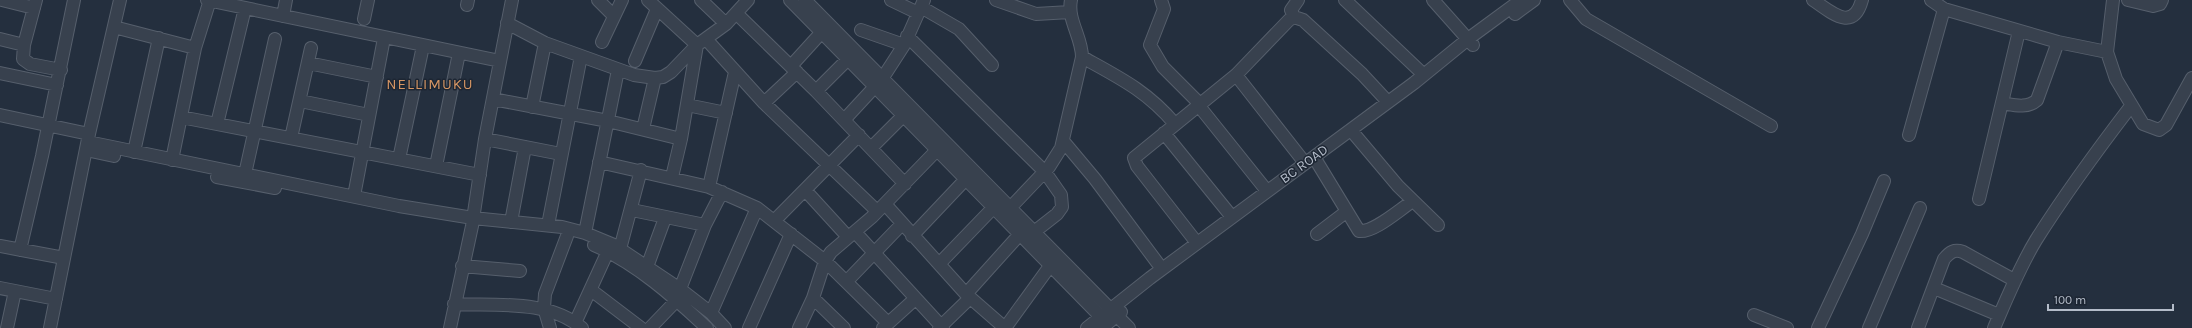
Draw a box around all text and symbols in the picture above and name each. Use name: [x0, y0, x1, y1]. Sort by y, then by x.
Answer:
district label: NELLIMUKU: [386, 75, 474, 93]
street label: BC ROAD: [1277, 141, 1331, 187]
scale bar: [2048, 286, 2173, 312]
text: 100 m: [2054, 293, 2086, 307]

